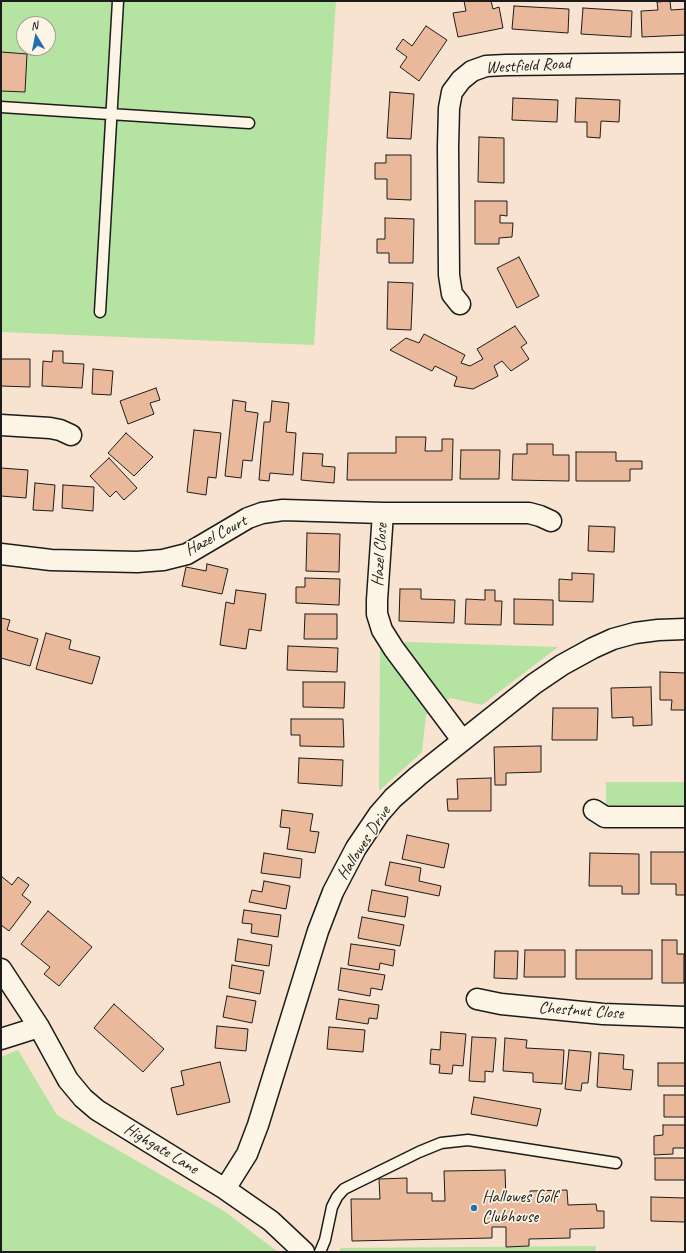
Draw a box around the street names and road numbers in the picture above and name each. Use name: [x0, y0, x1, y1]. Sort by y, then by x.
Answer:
street label: Westfield Road: [485, 54, 571, 78]
street label: Hazel Court: [182, 511, 250, 561]
street label: Hazel Close: [368, 523, 392, 587]
street label: Hallowes Drive: [333, 802, 395, 884]
street label: Chestnut Close: [538, 998, 624, 1024]
street label: Highgate Lane: [120, 1119, 202, 1179]

